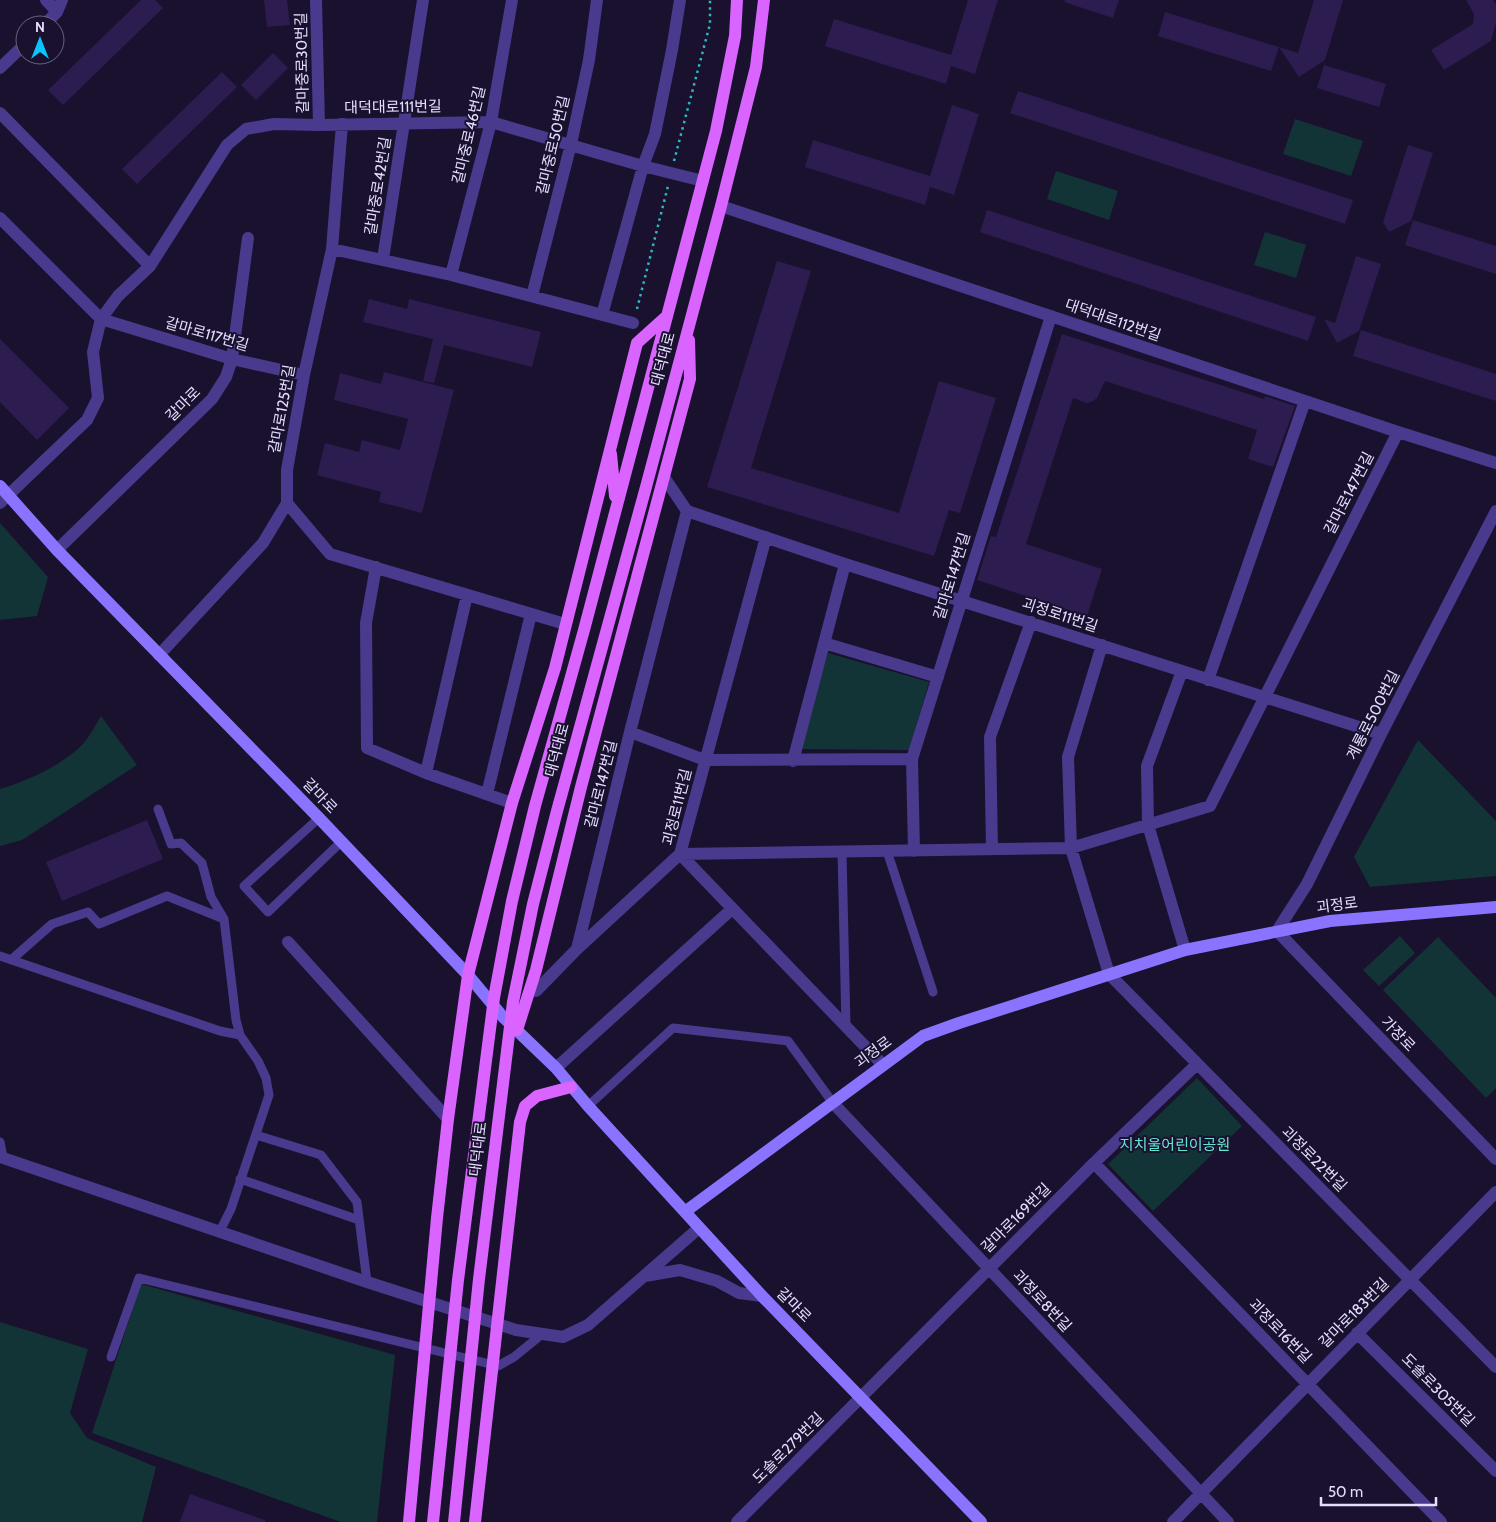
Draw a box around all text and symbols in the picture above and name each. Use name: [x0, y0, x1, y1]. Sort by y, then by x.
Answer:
street label: 갈마중로30번길: [292, 12, 312, 114]
north arrow: [15, 15, 65, 65]
text: N: [35, 18, 45, 36]
street label: 갈마중로46번길: [449, 84, 489, 186]
street label: 갈마중로50번길: [533, 94, 573, 196]
street label: 대덕대로111번길: [344, 97, 442, 117]
street label: 갈마중로42번길: [361, 136, 395, 236]
street label: 대덕대로112번길: [1063, 295, 1163, 345]
street label: 갈마로117번길: [163, 313, 251, 355]
street label: 대덕대로: [647, 330, 679, 388]
street label: 갈마로125번길: [265, 363, 299, 455]
street label: 갈마로: [162, 383, 204, 425]
street label: 갈마로147번길: [1321, 449, 1377, 537]
street label: 갈마로147번길: [930, 530, 974, 622]
street label: 괴정로11번길: [1020, 594, 1100, 636]
street label: 계룡로500번길: [1343, 667, 1403, 763]
street label: 대덕대로: [541, 721, 573, 779]
street label: 갈마로147번길: [581, 738, 621, 830]
street label: 괴정로11번길: [659, 767, 695, 847]
street label: 갈마로: [299, 775, 341, 817]
street label: 괴정로: [1315, 894, 1359, 916]
street label: 가장로: [1377, 1013, 1419, 1055]
street label: 괴정로: [851, 1033, 895, 1071]
street label: 대덕대로: [466, 1121, 490, 1177]
street label: 괴정로22번길: [1278, 1123, 1350, 1195]
park label: 지치울어린이공원: [1120, 1136, 1230, 1154]
street label: 갈마로169번길: [977, 1179, 1055, 1257]
street label: 괴정로8번길: [1009, 1266, 1075, 1336]
street label: 갈마로183번길: [1315, 1274, 1393, 1352]
street label: 갈마로: [773, 1284, 815, 1326]
street label: 괴정로16번길: [1245, 1295, 1315, 1367]
street label: 도솔로305번길: [1398, 1350, 1478, 1430]
street label: 도솔로279번길: [749, 1409, 827, 1487]
scale bar: [1321, 1474, 1436, 1506]
text: 50 m: [1328, 1483, 1363, 1501]

